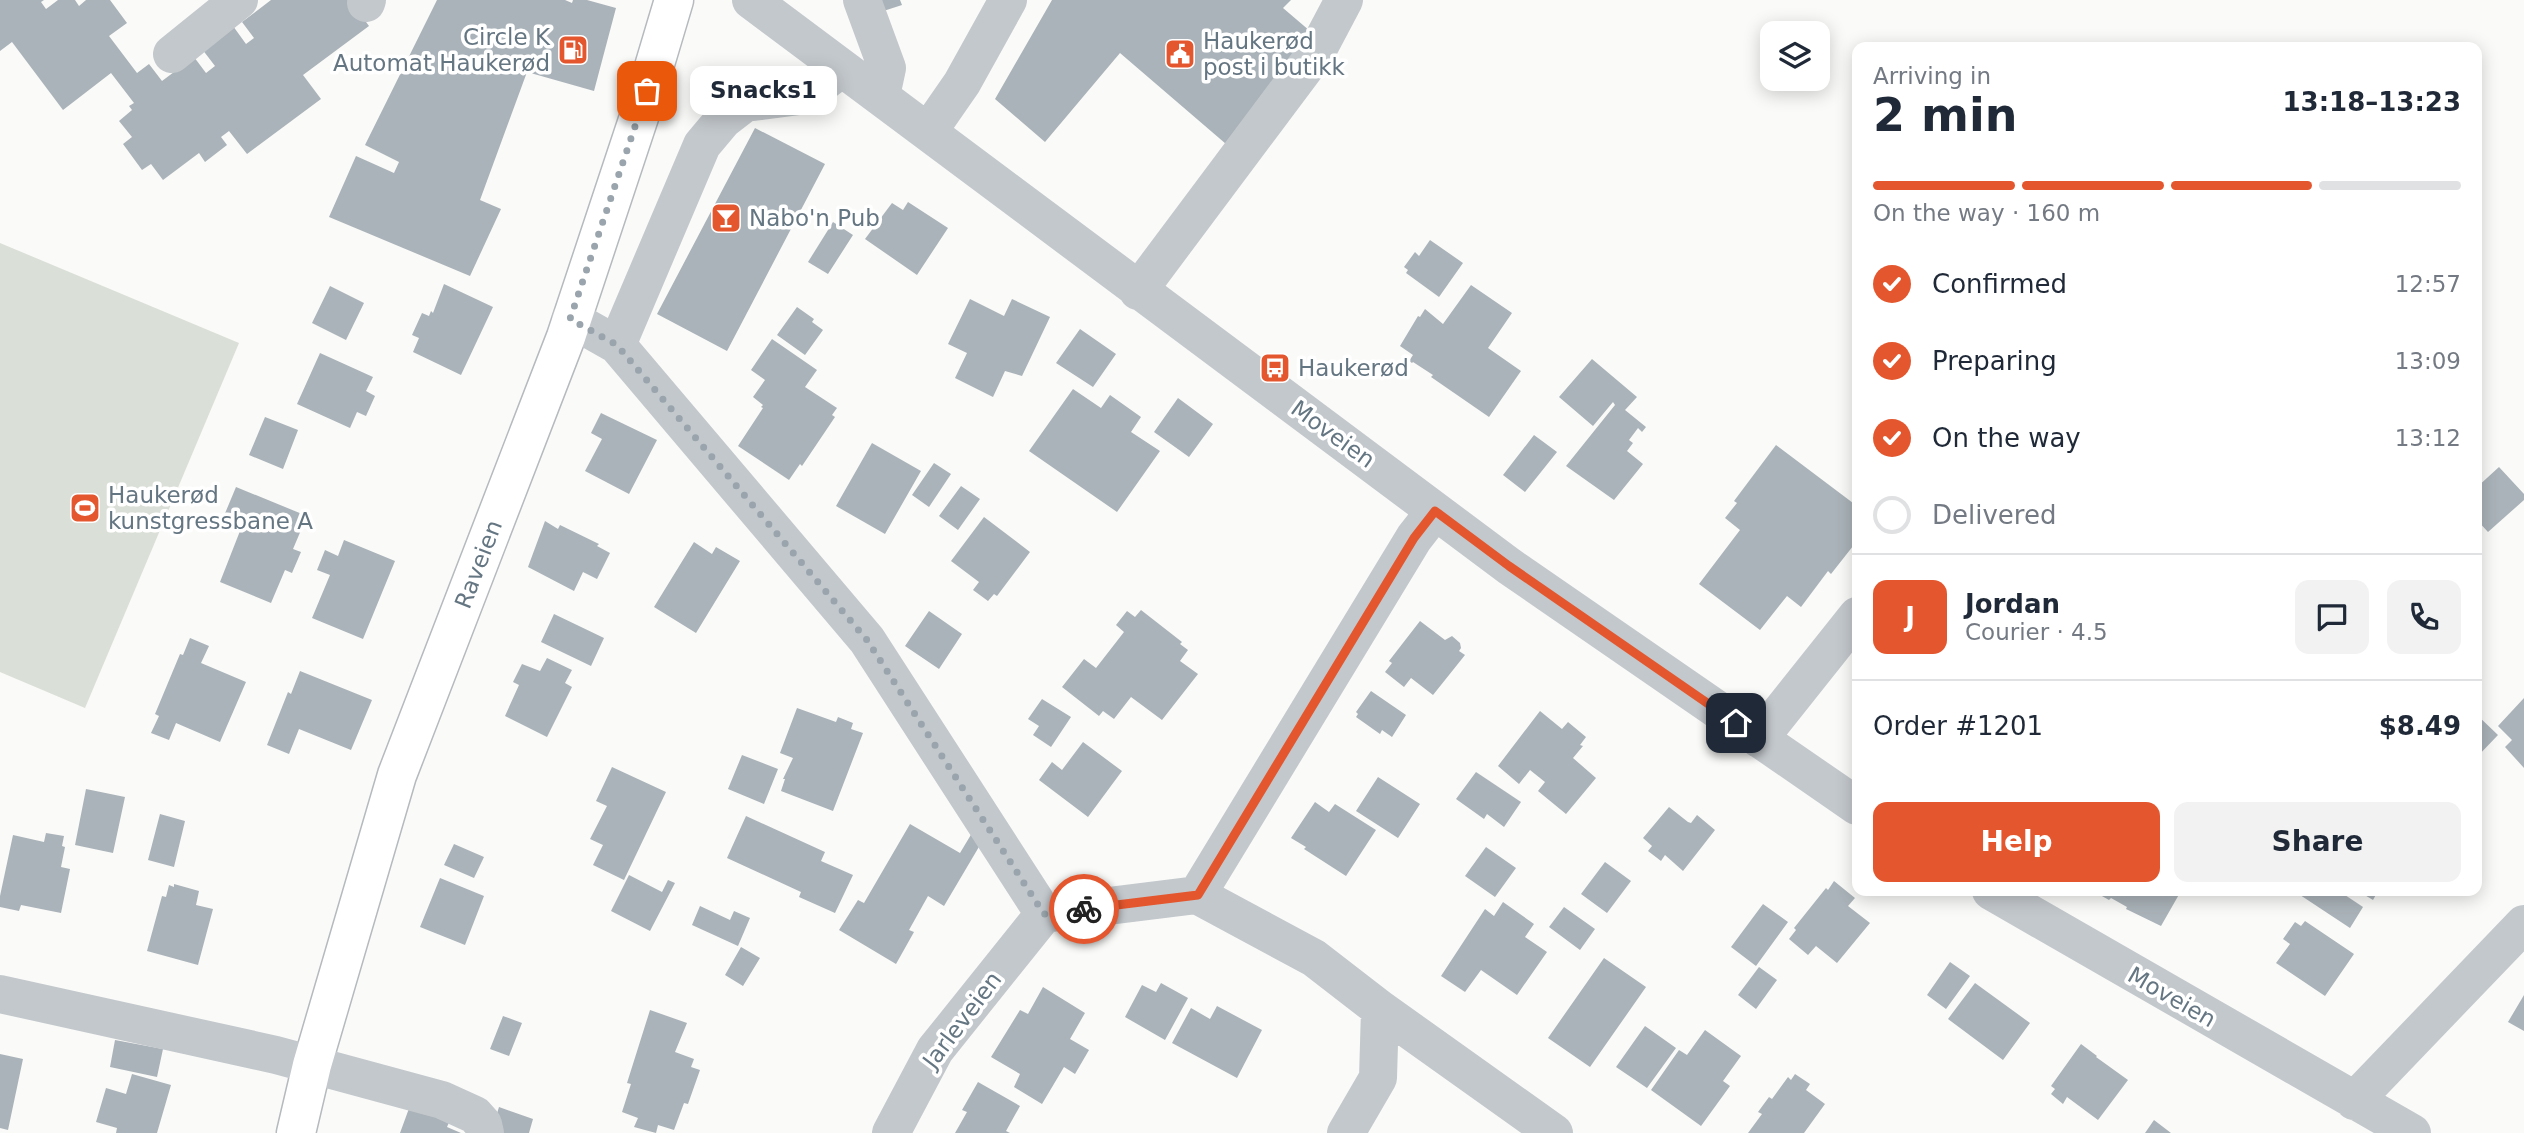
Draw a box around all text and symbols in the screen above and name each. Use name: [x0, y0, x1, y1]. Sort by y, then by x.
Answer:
map controls: [1760, 21, 1830, 91]
button: layers: [1760, 21, 1830, 91]
place label: Circle K Automat Haukerød: [333, 24, 551, 76]
place label: Haukerød post i butikk: [1203, 28, 1346, 80]
fuel station icon: Circle K Automat Haukerød: [556, 33, 590, 67]
public building icon: Haukerød post i butikk: [1163, 37, 1197, 71]
pin: [617, 61, 677, 121]
text: Arriving in: [1873, 63, 1991, 89]
callout: Snacks1: [689, 66, 836, 116]
icon: bag: [628, 72, 666, 110]
text: Snacks1: [710, 77, 817, 103]
text: 13:18–13:23: [2282, 87, 2461, 117]
text: 2 min: [1873, 88, 2017, 142]
text: On the way · 160 m: [1873, 200, 2100, 226]
bar icon: Nabo'n Pub: [709, 201, 743, 235]
place label: Nabo'n Pub: [749, 205, 880, 231]
icon: check: [1873, 265, 1911, 303]
text: Confirmed: [1932, 269, 2067, 299]
text: 12:57: [2395, 271, 2461, 297]
icon: check: [1873, 342, 1911, 380]
text: Preparing: [1932, 346, 2057, 376]
text: 13:09: [2395, 348, 2461, 374]
bus stop icon: Haukerød: [1258, 351, 1292, 385]
place label: Haukerød: [1298, 355, 1409, 381]
street label: Moveien: [1286, 395, 1380, 473]
icon: check: [1873, 419, 1911, 457]
text: On the way: [1932, 423, 2081, 453]
text: 13:12: [2395, 425, 2461, 451]
place label: Haukerød kunstgressbane A: [108, 482, 313, 534]
sports icon: Haukerød kunstgressbane A: [68, 491, 102, 525]
text: Delivered: [1932, 500, 2056, 530]
street label: Raveien: [450, 516, 507, 612]
button: chat: [2295, 580, 2369, 654]
button: phone: [2387, 580, 2461, 654]
text: Jordan: [1965, 589, 2060, 619]
text: J: [1905, 602, 1915, 632]
text: Courier · 4.5: [1965, 619, 2108, 645]
pin: [1706, 693, 1766, 753]
icon: home: [1717, 704, 1755, 742]
text: Order #1201: [1873, 711, 2043, 741]
text: $8.49: [2379, 711, 2461, 741]
button: Help: [1873, 802, 2160, 882]
button: Share: [2174, 802, 2461, 882]
courier: [1049, 874, 1119, 944]
icon: bike: [1065, 890, 1103, 928]
street label: Moveien: [2124, 962, 2220, 1032]
street label: Jarleveien: [916, 967, 1007, 1075]

